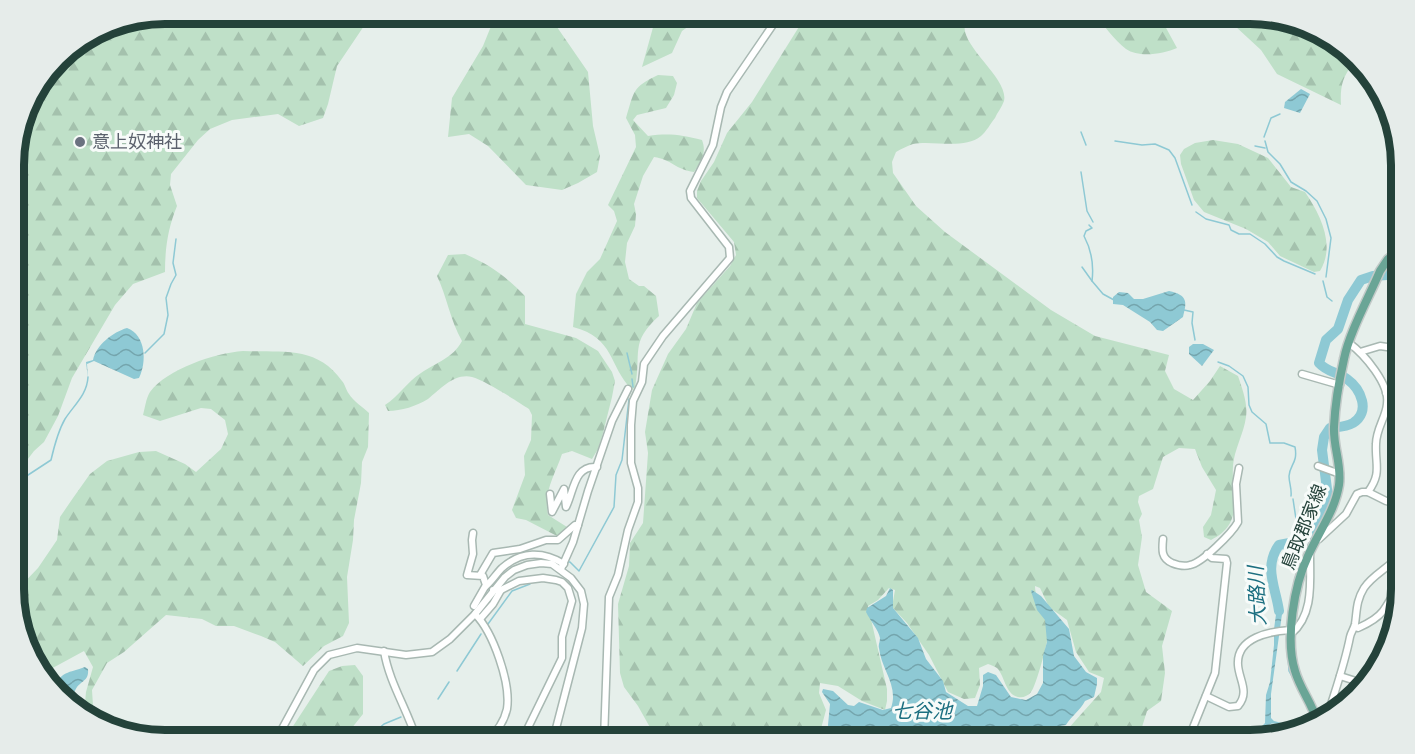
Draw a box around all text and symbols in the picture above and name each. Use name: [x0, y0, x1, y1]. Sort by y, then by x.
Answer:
place label: 意上奴神社: [92, 130, 182, 154]
marker: 意上奴神社: [73, 135, 87, 149]
street label: 鳥取郡家線: [1276, 481, 1332, 573]
water label: 大路川: [1242, 563, 1272, 627]
water label: 七谷池: [892, 698, 954, 724]

